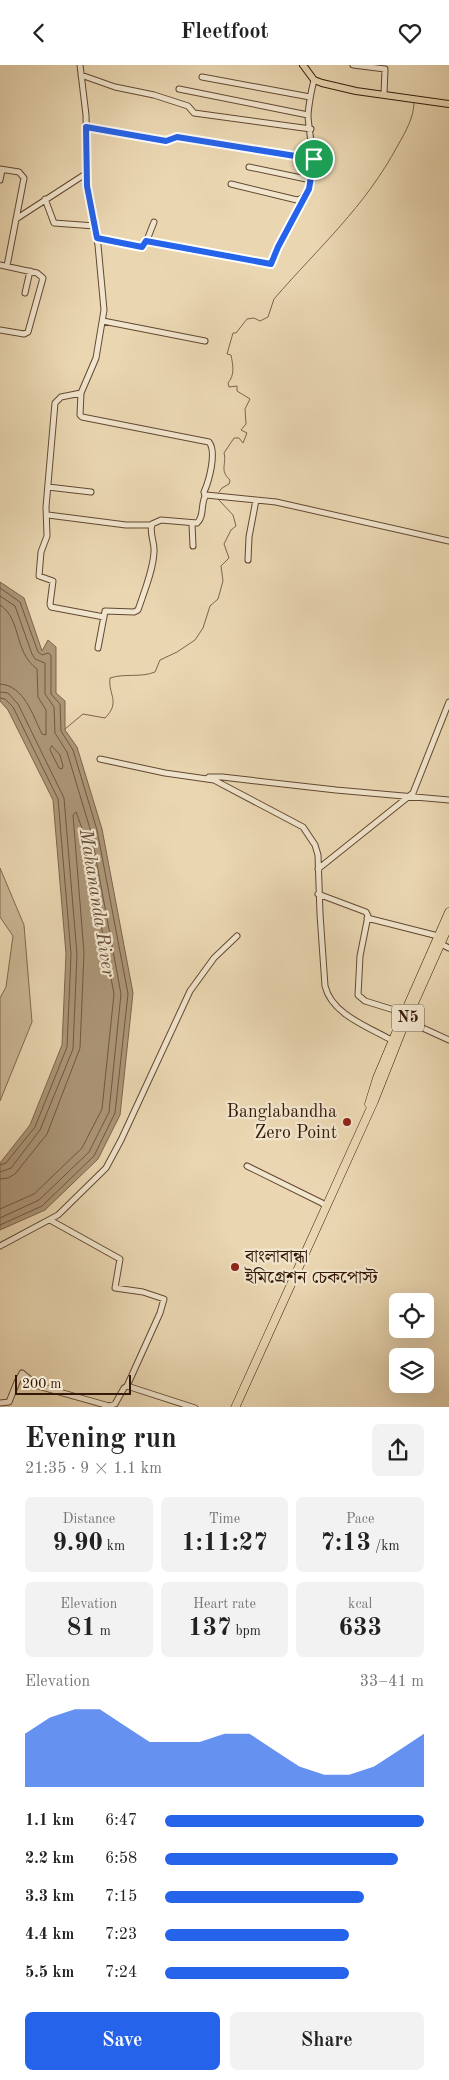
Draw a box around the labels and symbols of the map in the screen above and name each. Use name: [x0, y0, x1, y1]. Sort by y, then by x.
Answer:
pin: [293, 138, 335, 180]
water label: Mahananda River: [75, 827, 117, 979]
road number: N5: [392, 1005, 424, 1031]
place label: Banglabandha Zero Point: [227, 1103, 337, 1142]
marker: Banglabandha Zero Point: [341, 1116, 353, 1128]
place label: বাংলাবান্ধা ইমিগ্রেশন চেকপোস্ট: [244, 1248, 379, 1287]
marker: বাংলাবান্ধা ইমিগ্রেশন চেকপোস্ট: [229, 1261, 241, 1273]
scale bar: [15, 1373, 131, 1396]

